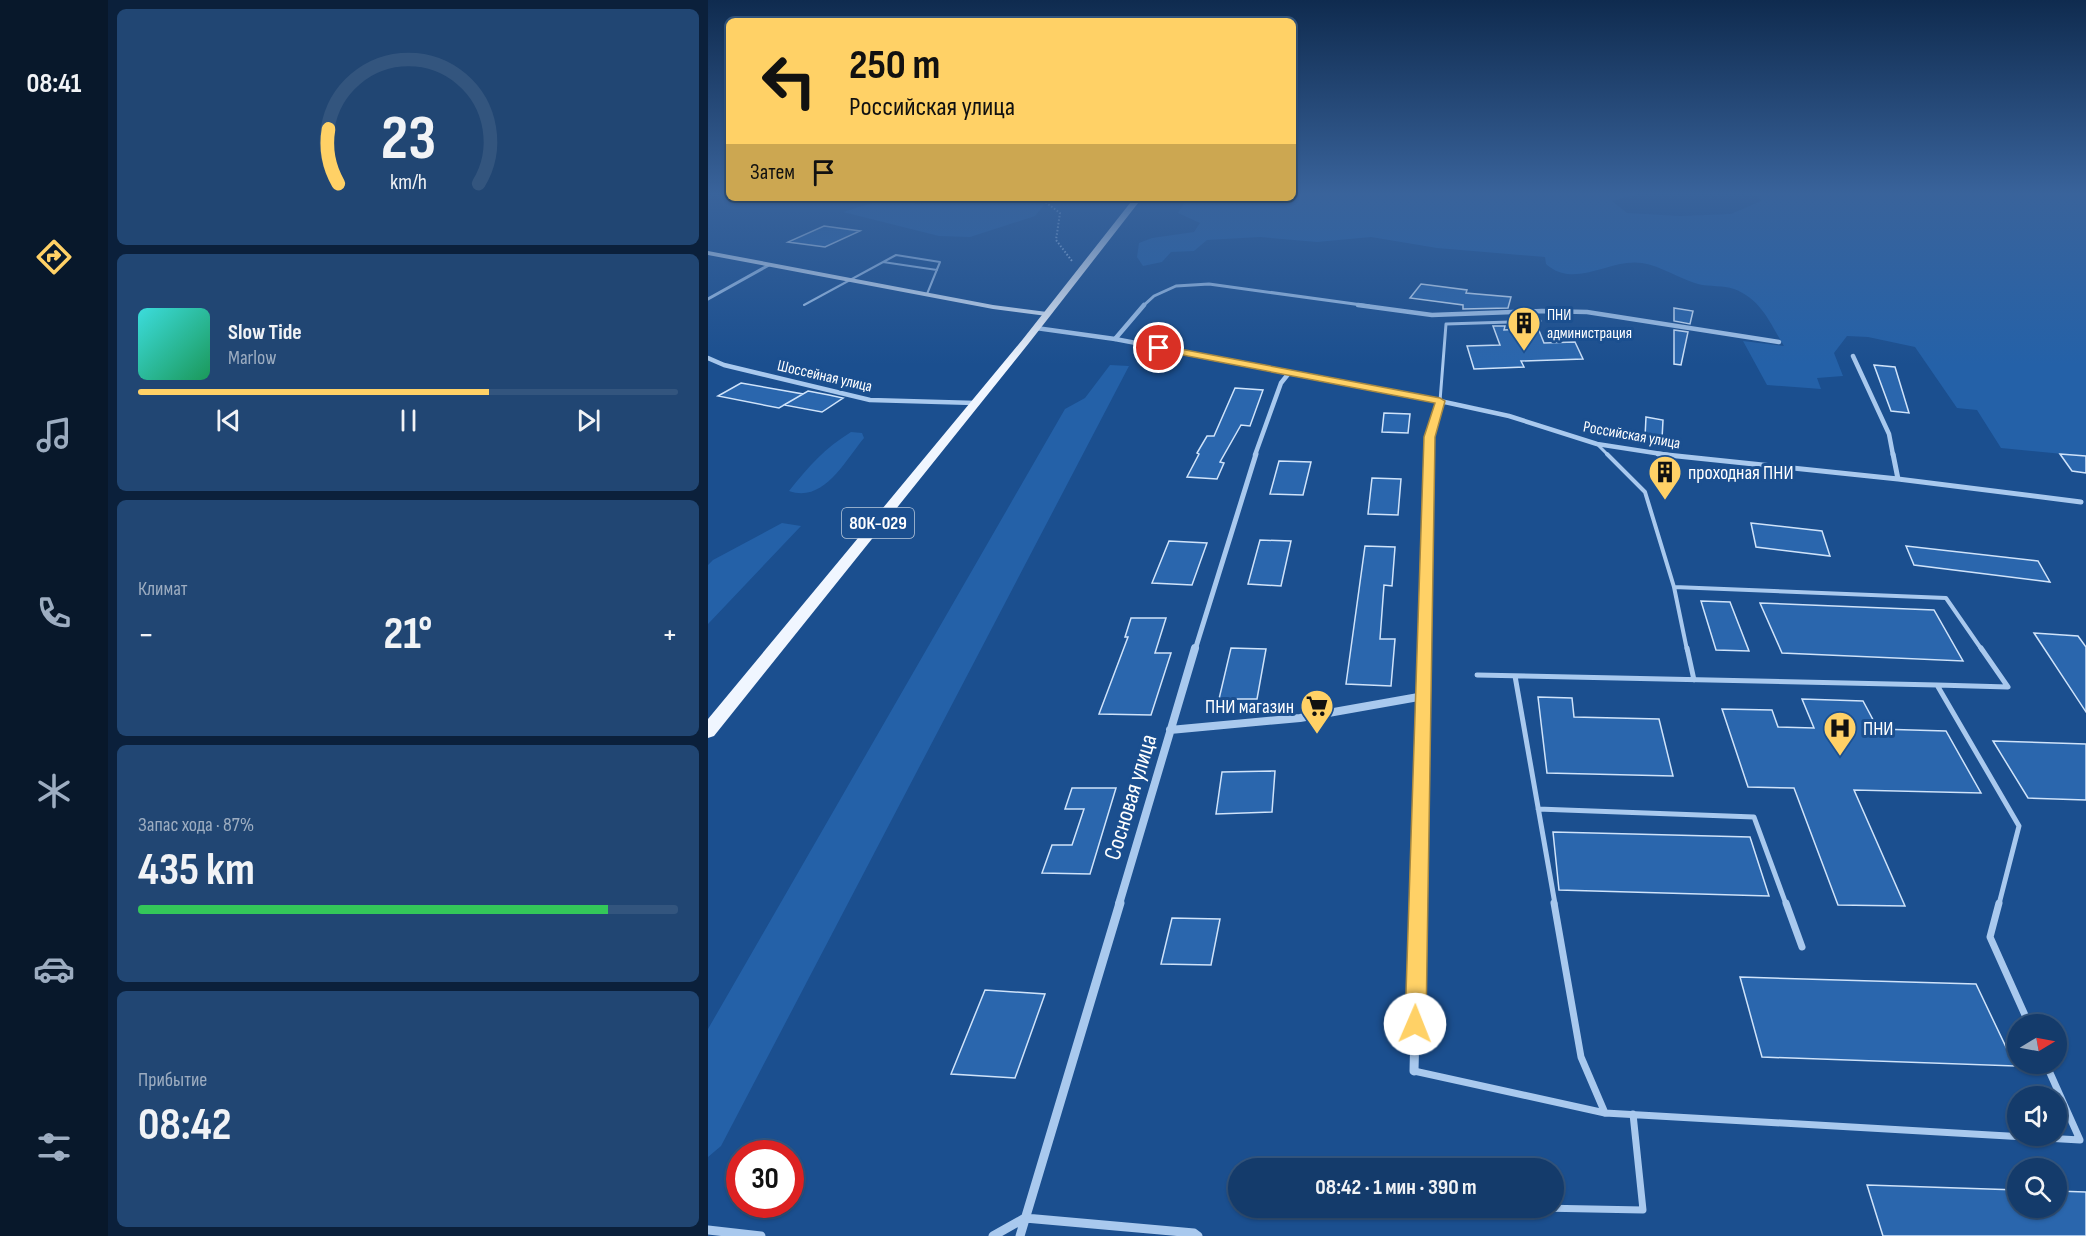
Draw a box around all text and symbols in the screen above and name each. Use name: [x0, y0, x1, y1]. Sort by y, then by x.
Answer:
text: 250 m: [849, 40, 940, 91]
icon: left: [750, 42, 828, 120]
text: 08:41: [27, 68, 81, 100]
text: Российская улица: [849, 91, 1015, 123]
text: 23: [380, 102, 436, 177]
icon: arrive: [807, 156, 840, 189]
text: Затем: [750, 159, 795, 186]
text: km/h: [389, 171, 427, 196]
icon: directions: [33, 236, 75, 278]
building icon: ПНИ администрация: [1506, 305, 1542, 352]
place label: ПНИ администрация: [1547, 306, 1632, 343]
text: Slow Tide: [228, 319, 302, 346]
pin: [1133, 322, 1184, 373]
icon: arrive: [1142, 331, 1175, 364]
text: Marlow: [228, 346, 276, 370]
street label: Шоссейная улица: [775, 356, 874, 397]
icon: previous: [212, 404, 245, 437]
icon: pause: [392, 404, 425, 437]
icon: next: [572, 404, 605, 437]
icon: music: [33, 414, 75, 456]
street label: Российская улица: [1582, 418, 1682, 453]
building icon: проходная ПНИ: [1647, 454, 1683, 501]
place label: проходная ПНИ: [1688, 461, 1794, 485]
road number: 80К-029: [842, 508, 914, 538]
text: Климат: [138, 577, 188, 601]
icon: phone: [33, 592, 75, 634]
text: 21°: [384, 607, 432, 662]
text: −: [138, 615, 154, 655]
text: +: [662, 615, 678, 655]
supermarket icon: ПНИ магазин: [1299, 688, 1335, 735]
place label: ПНИ магазин: [1205, 695, 1294, 719]
hospital icon: ПНИ: [1822, 710, 1858, 757]
place label: ПНИ: [1863, 717, 1893, 741]
street label: Сосновая улица: [1098, 731, 1163, 864]
icon: climate: [33, 770, 75, 812]
text: Запас хода · 87%: [138, 813, 254, 837]
text: 435 km: [138, 843, 255, 898]
icon: car: [33, 948, 75, 990]
position arrow: [1383, 992, 1447, 1056]
north arrow: [2007, 1014, 2067, 1074]
map controls: [2007, 1014, 2067, 1218]
text: Прибытие: [138, 1068, 207, 1092]
button: sound: [2007, 1086, 2067, 1146]
text: 08:42: [138, 1098, 231, 1153]
icon: filters: [33, 1126, 75, 1168]
speed limit sign: 30: [726, 1140, 804, 1218]
button: search: [2007, 1158, 2067, 1218]
text: 08:42 · 1 мин · 390 m: [1315, 1174, 1477, 1201]

